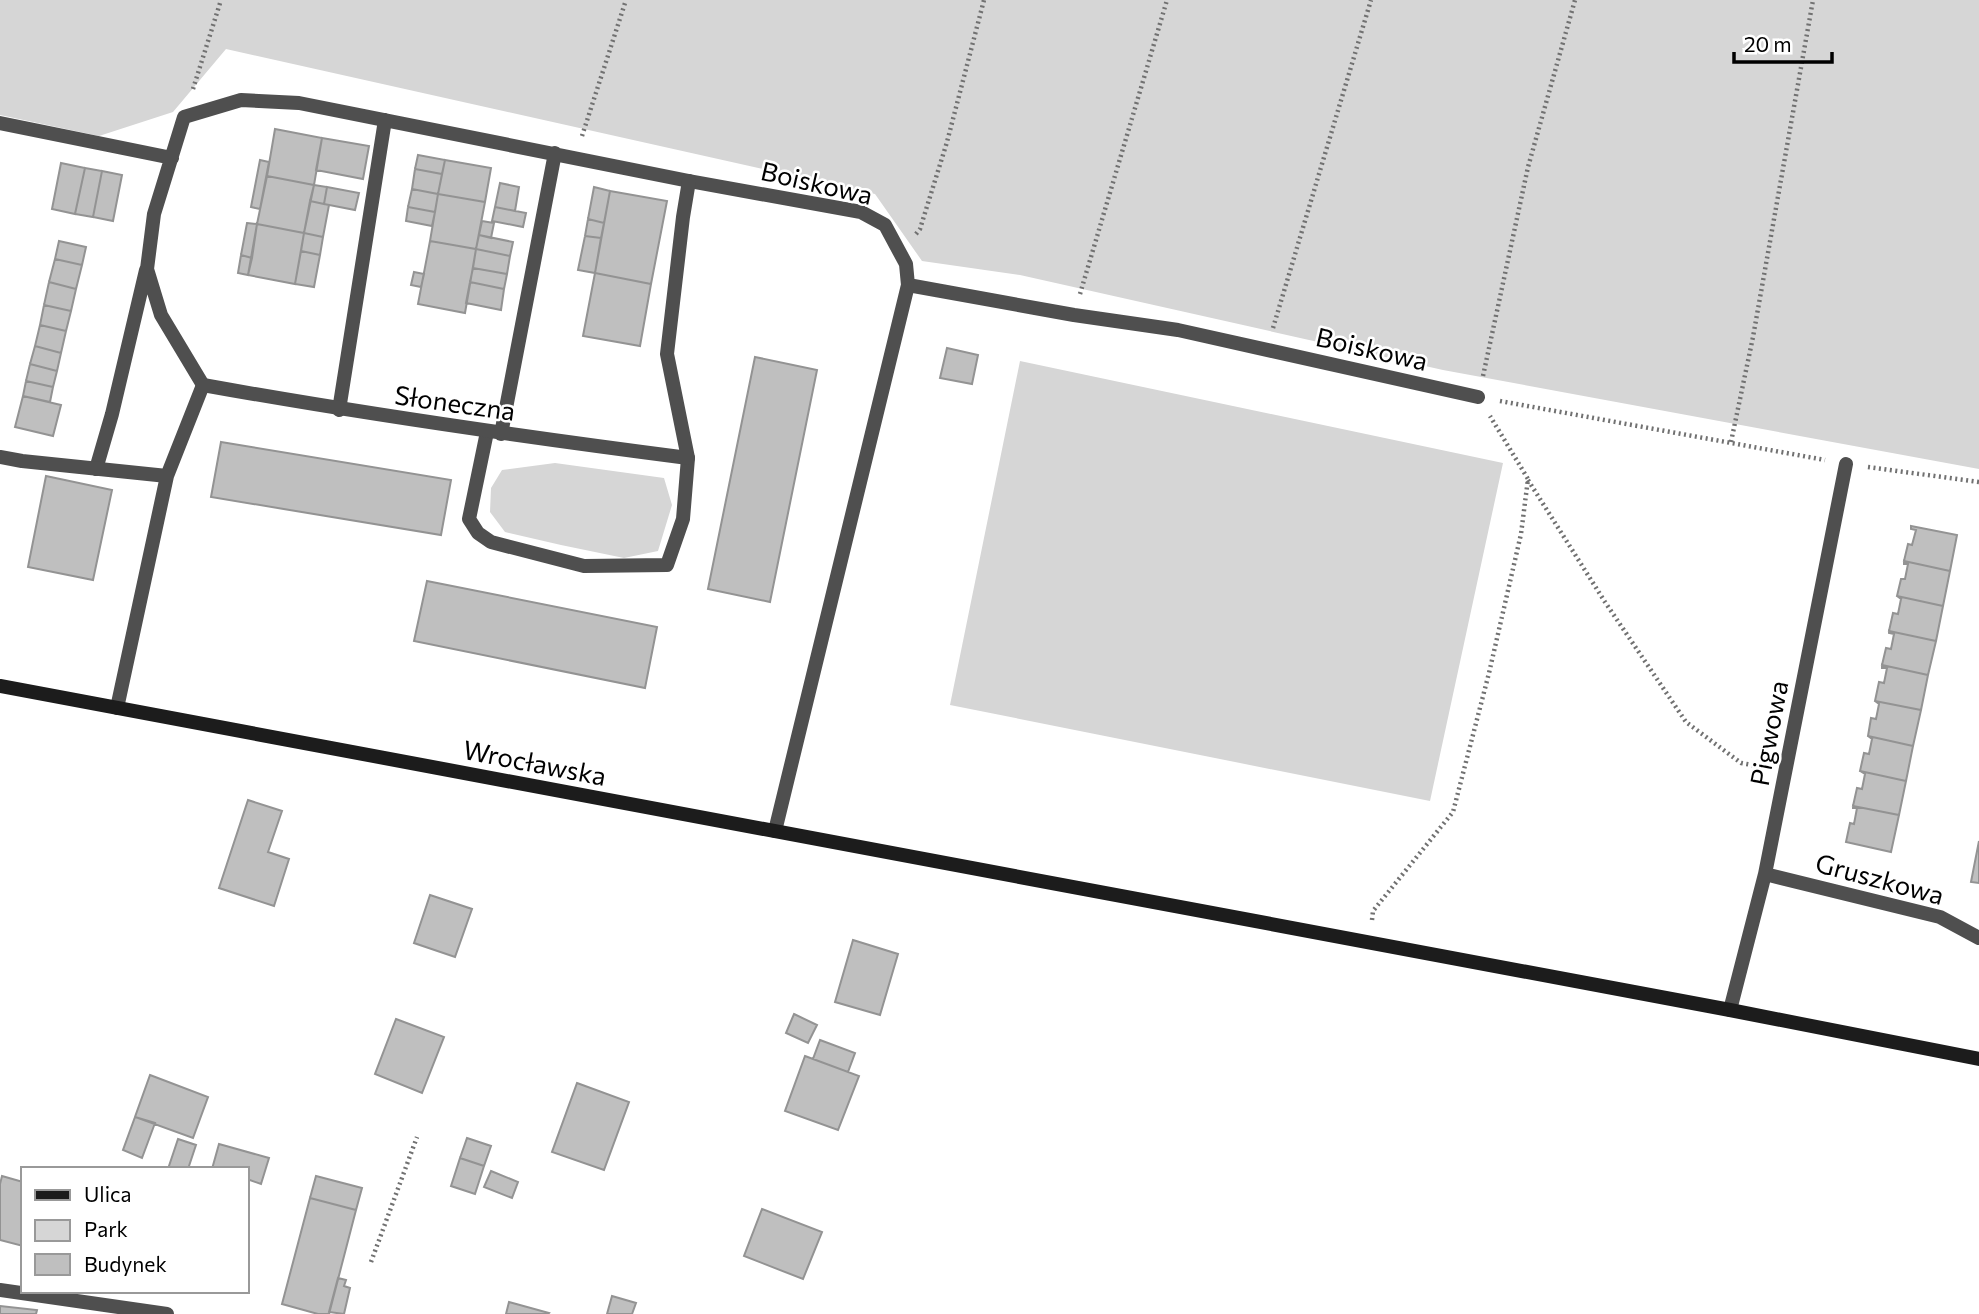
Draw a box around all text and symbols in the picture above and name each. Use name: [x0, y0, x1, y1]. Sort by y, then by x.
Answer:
scale bar: [1734, 21, 1832, 65]
text: 20 m: [1744, 31, 1792, 56]
street label: Boiskowa: [758, 154, 876, 210]
street label: Boiskowa: [1313, 320, 1431, 376]
street label: Słoneczna: [393, 378, 517, 426]
street label: Pigwowa: [1743, 678, 1793, 788]
street label: Wrocławska: [461, 733, 609, 791]
street label: Gruszkowa: [1813, 846, 1947, 910]
legend: [21, 1167, 248, 1293]
text: Ulica: [84, 1181, 131, 1206]
text: Park: [84, 1216, 128, 1241]
text: Budynek: [84, 1251, 167, 1276]

